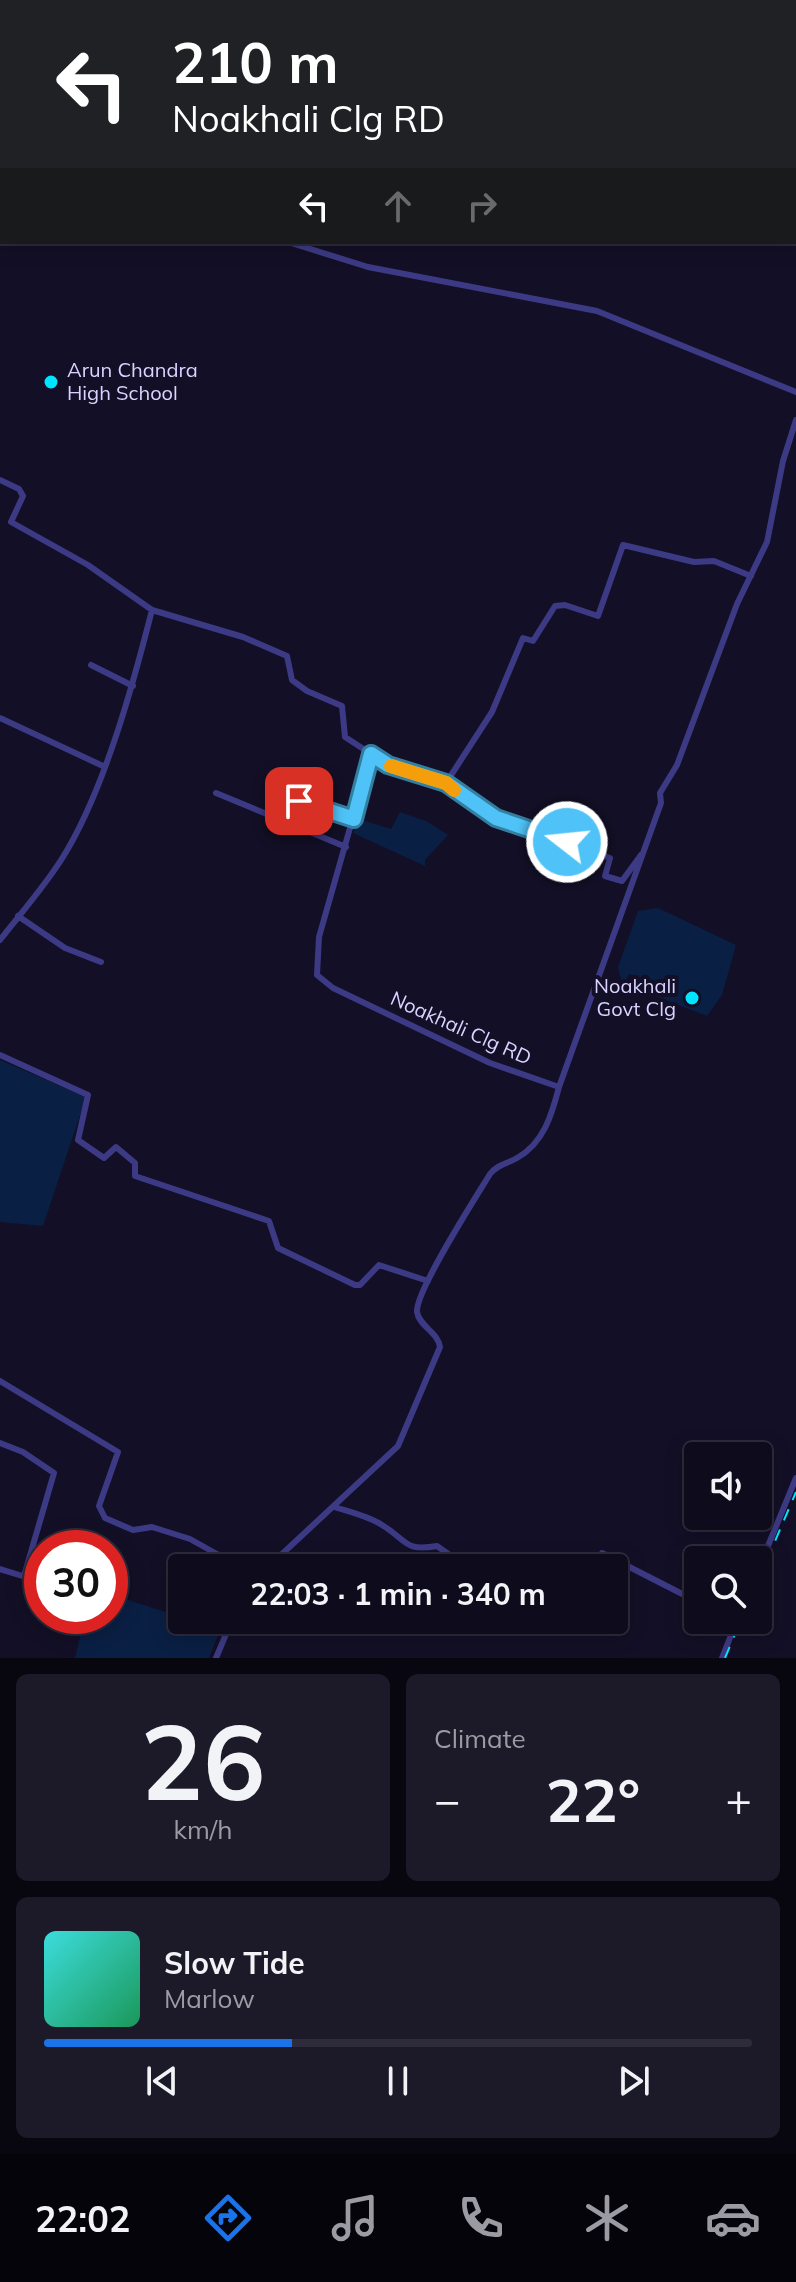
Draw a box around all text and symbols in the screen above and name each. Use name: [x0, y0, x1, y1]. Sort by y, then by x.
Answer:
text: 210 m: [172, 27, 339, 97]
icon: left: [40, 32, 144, 136]
text: Noakhali Clg RD: [172, 96, 445, 141]
icon: left: [292, 184, 336, 228]
icon: ahead: [376, 184, 420, 228]
icon: right: [460, 184, 504, 228]
place label: Arun Chandra High School: [67, 357, 198, 405]
marker: Arun Chandra High School: [42, 373, 60, 391]
pin: [265, 767, 333, 835]
icon: arrive: [277, 779, 321, 823]
position arrow: [525, 800, 609, 884]
place label: Noakhali Govt Clg: [594, 973, 676, 1021]
street label: Noakhali Clg RD: [387, 985, 536, 1070]
marker: Noakhali Govt Clg: [683, 989, 701, 1007]
map controls: [684, 1442, 772, 1634]
button: sound: [684, 1442, 772, 1530]
speed limit sign: 30: [24, 1530, 128, 1634]
button: search: [684, 1546, 772, 1634]
text: 22:03 · 1 min · 340 m: [250, 1575, 546, 1613]
text: 26: [141, 1695, 265, 1826]
text: Climate: [434, 1722, 526, 1755]
text: 22°: [546, 1762, 640, 1837]
text: −: [434, 1772, 460, 1827]
text: +: [726, 1772, 752, 1827]
text: km/h: [174, 1813, 232, 1846]
text: Slow Tide: [164, 1944, 305, 1982]
text: Marlow: [164, 1982, 255, 2015]
icon: previous: [140, 2059, 184, 2103]
icon: pause: [376, 2059, 420, 2103]
icon: next: [612, 2059, 656, 2103]
icon: directions: [200, 2190, 256, 2246]
icon: music: [327, 2190, 383, 2246]
icon: phone: [453, 2190, 509, 2246]
icon: climate: [579, 2190, 635, 2246]
icon: car: [705, 2190, 761, 2246]
text: 22:02: [35, 2196, 130, 2241]

